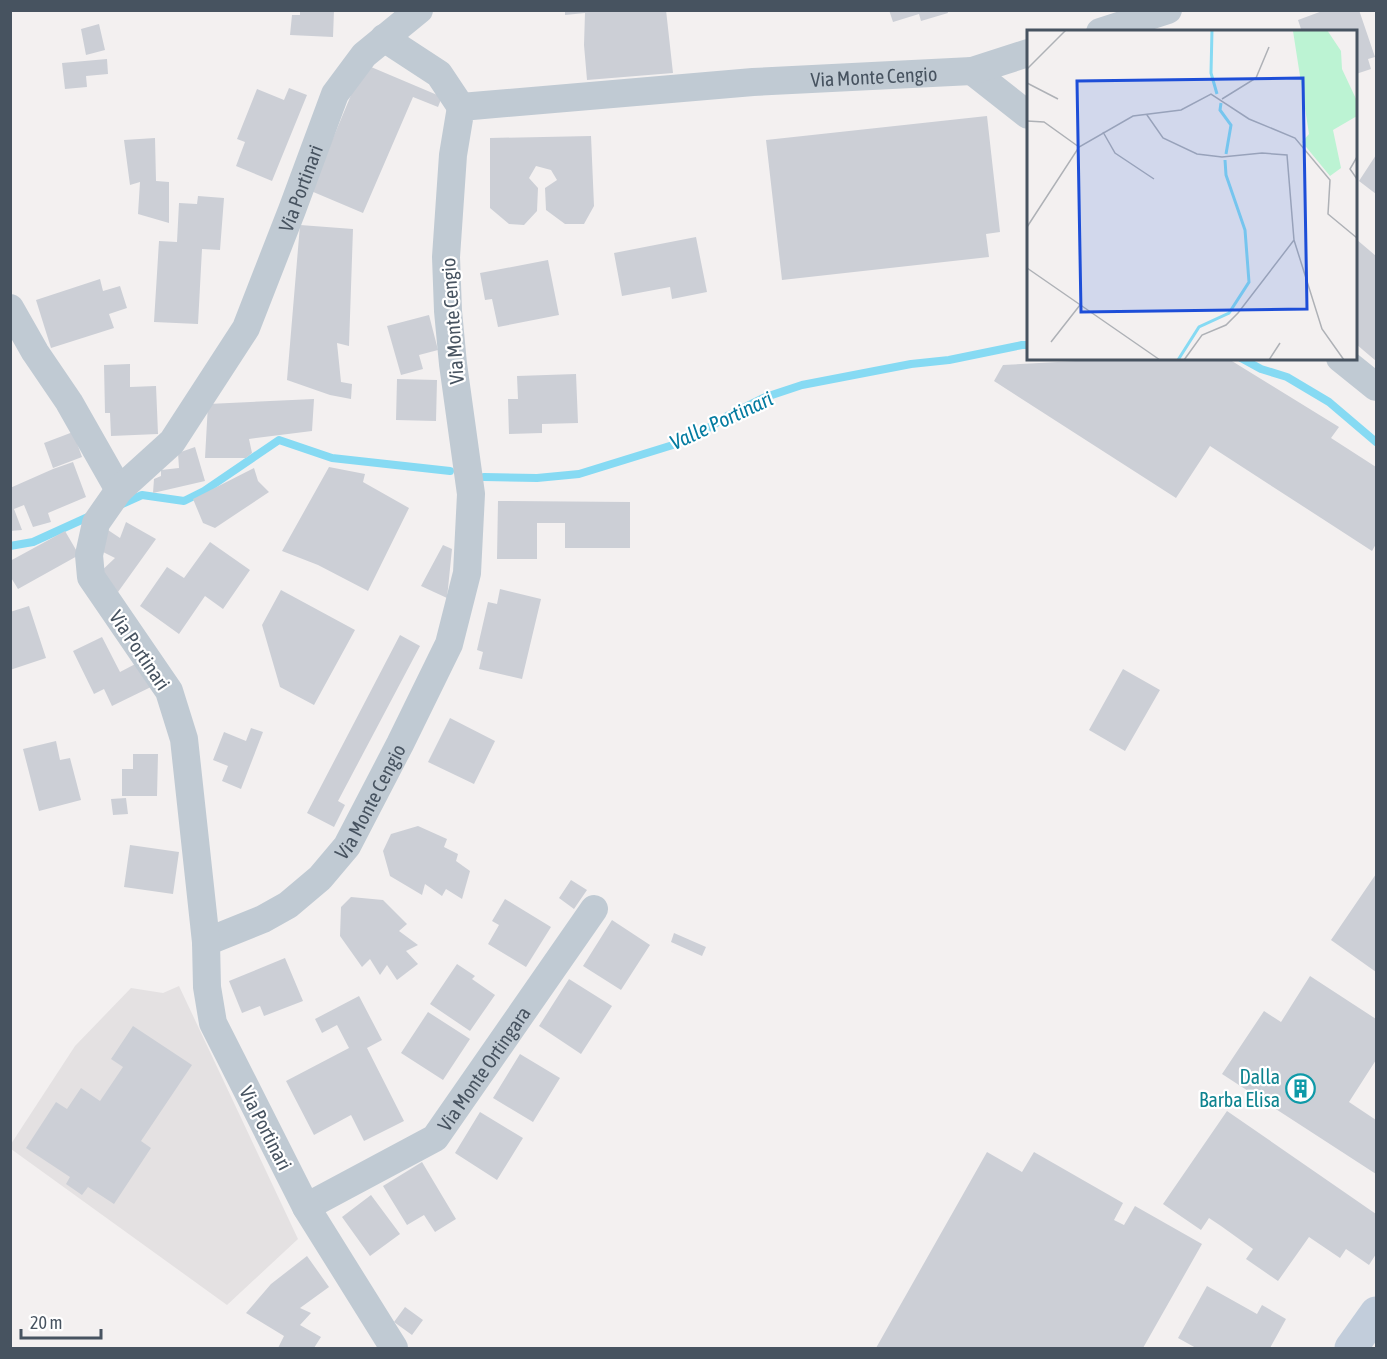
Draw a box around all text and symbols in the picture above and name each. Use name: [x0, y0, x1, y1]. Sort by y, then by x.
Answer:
inset map: [1027, 30, 1357, 360]
street label: Via Monte Cengio: [810, 61, 938, 91]
street label: Via Portinari: [273, 141, 327, 235]
street label: Via Monte Cengio: [436, 257, 468, 385]
water label: Valle Portinari: [666, 386, 776, 454]
street label: Via Portinari: [105, 606, 175, 694]
street label: Via Monte Cengio: [330, 740, 410, 864]
street label: Via Monte Ortingara: [432, 1002, 534, 1135]
place label: Dalla Barba Elisa: [1199, 1065, 1280, 1111]
building icon: Dalla Barba Elisa: [1285, 1072, 1317, 1104]
street label: Via Portinari: [235, 1082, 297, 1174]
scale bar: [21, 1302, 100, 1340]
text: 20 m: [30, 1312, 62, 1333]

